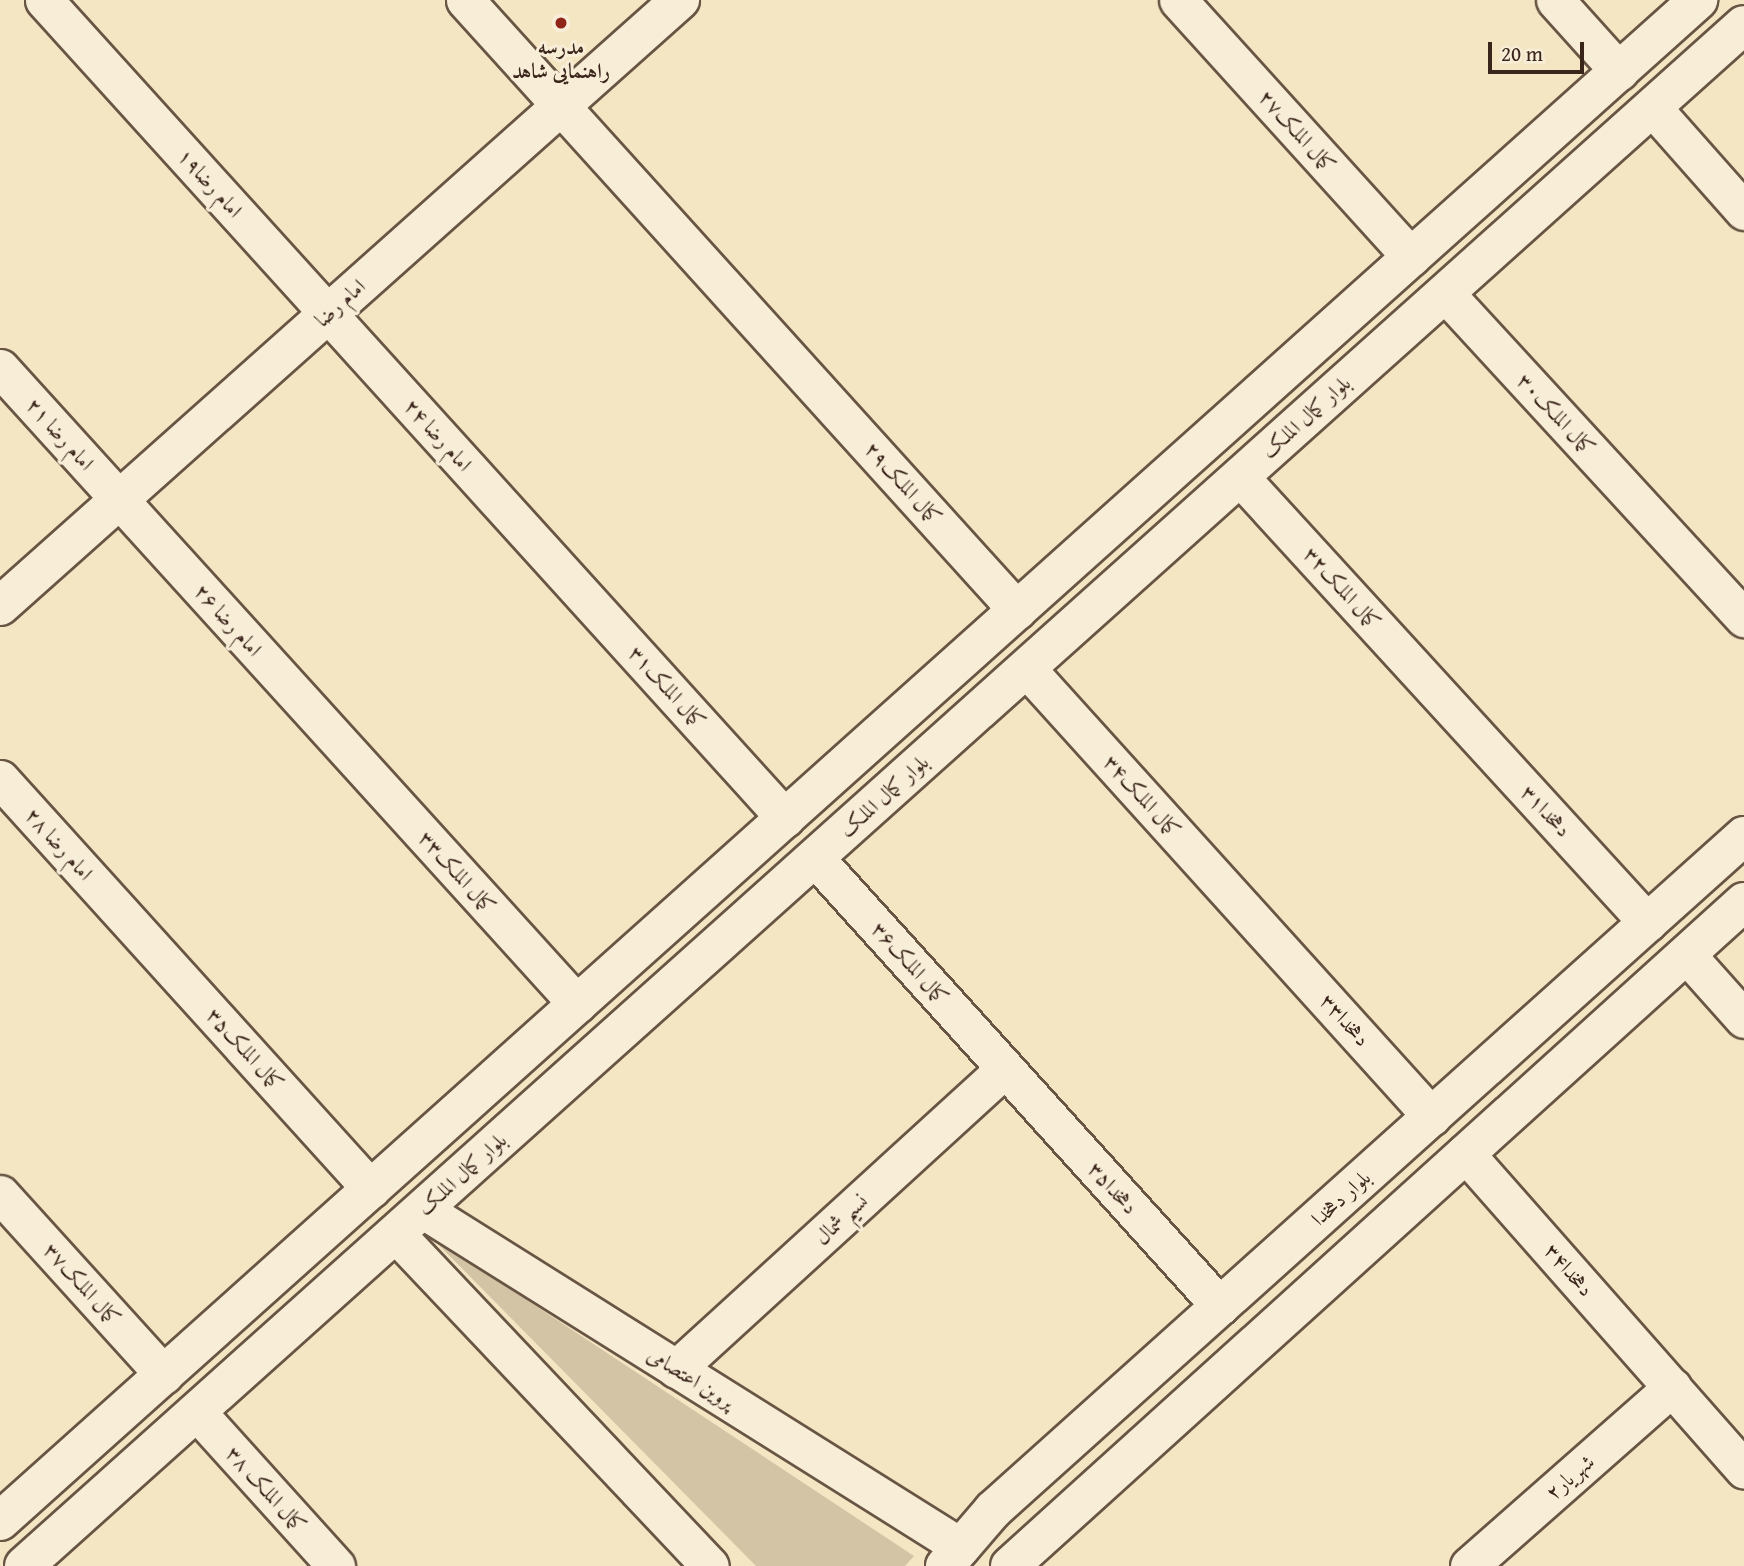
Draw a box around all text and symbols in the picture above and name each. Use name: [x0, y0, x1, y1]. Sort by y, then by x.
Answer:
marker: مدرسه راهنمایی شاهد: [553, 15, 569, 31]
scale bar: [1492, 28, 1588, 72]
place label: مدرسه راهنمایی شاهد: [512, 34, 610, 84]
text: 20 m: [1501, 38, 1543, 69]
street label: کمال الملک۲۷: [1253, 85, 1341, 177]
street label: امام رضا۱۹: [173, 143, 247, 223]
street label: امام رضا: [309, 274, 371, 332]
street label: کمال الملک۳۰: [1512, 368, 1600, 460]
street label: بلوار کمال الملک: [1256, 370, 1356, 464]
street label: امام رضا ۲۱: [21, 393, 99, 475]
street label: امام رضا ۲۴: [399, 394, 477, 476]
street label: کمال الملک۲۹: [859, 437, 947, 529]
street label: کمال الملک۳۲: [1298, 542, 1386, 634]
street label: امام رضا ۲۶: [189, 579, 267, 661]
street label: کمال الملک۳۱: [623, 641, 711, 733]
street label: بلوار کمال الملک: [834, 749, 934, 843]
street label: کمال الملک۳۴: [1098, 750, 1186, 842]
street label: دهخدا۳۱: [1516, 780, 1576, 842]
street label: امام رضا ۲۸: [20, 803, 98, 885]
street label: کمال الملک۳۳: [413, 826, 501, 918]
street label: کمال الملک۳۶: [866, 917, 954, 1009]
street label: دهخدا۳۳: [1315, 989, 1375, 1051]
street label: کمال الملک۳۵: [201, 1003, 289, 1095]
street label: بلوار کمال الملک: [412, 1127, 512, 1221]
street label: دهخدا۳۵: [1083, 1157, 1143, 1219]
street label: بلوار دهخدا: [1306, 1165, 1376, 1231]
street label: نسیم شمال: [809, 1188, 873, 1250]
street label: کمال الملک۳۷: [38, 1238, 126, 1330]
street label: دهخدا۳۴: [1539, 1238, 1599, 1302]
street label: پروین اعتصامی: [643, 1342, 739, 1414]
street label: کمال الملک ۳۸: [221, 1441, 311, 1537]
street label: شهریار۲: [1541, 1449, 1599, 1505]

